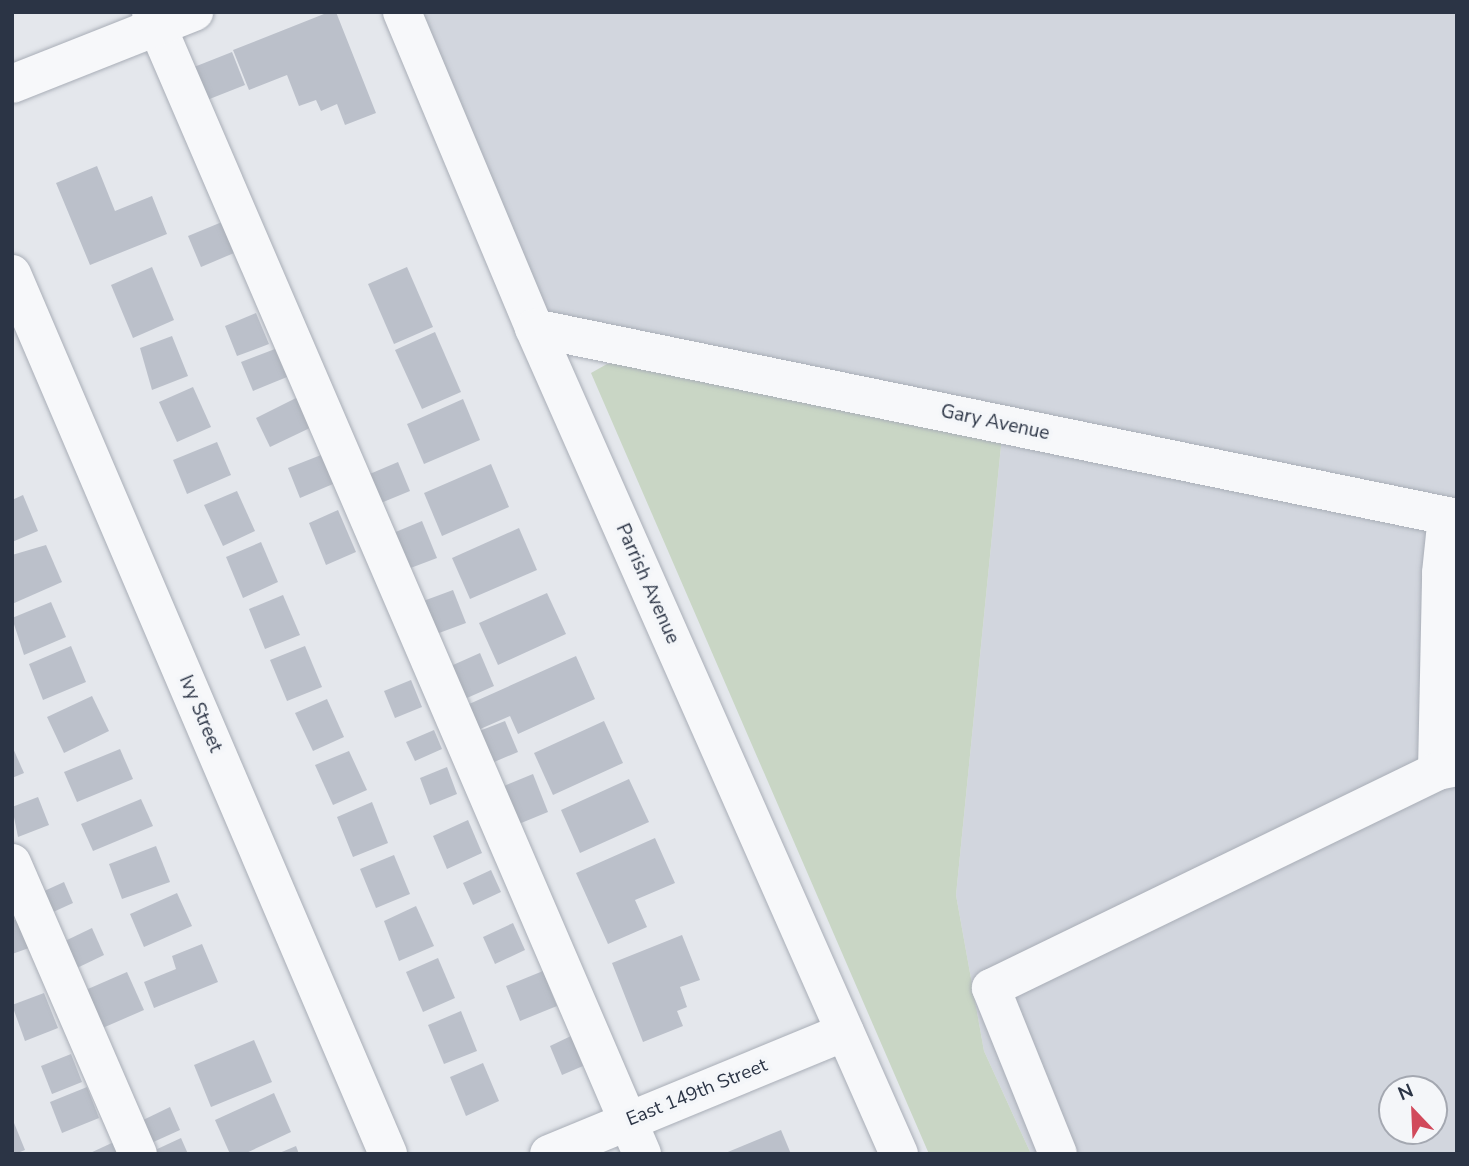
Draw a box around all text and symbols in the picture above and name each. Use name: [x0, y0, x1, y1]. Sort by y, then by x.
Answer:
street label: Gary Avenue: [939, 400, 1051, 446]
street label: Parrish Avenue: [610, 520, 684, 648]
street label: Ivy Street: [174, 672, 226, 756]
street label: East 149th Street: [623, 1054, 771, 1132]
north arrow: [1378, 1075, 1448, 1145]
text: N: [1394, 1078, 1417, 1107]

